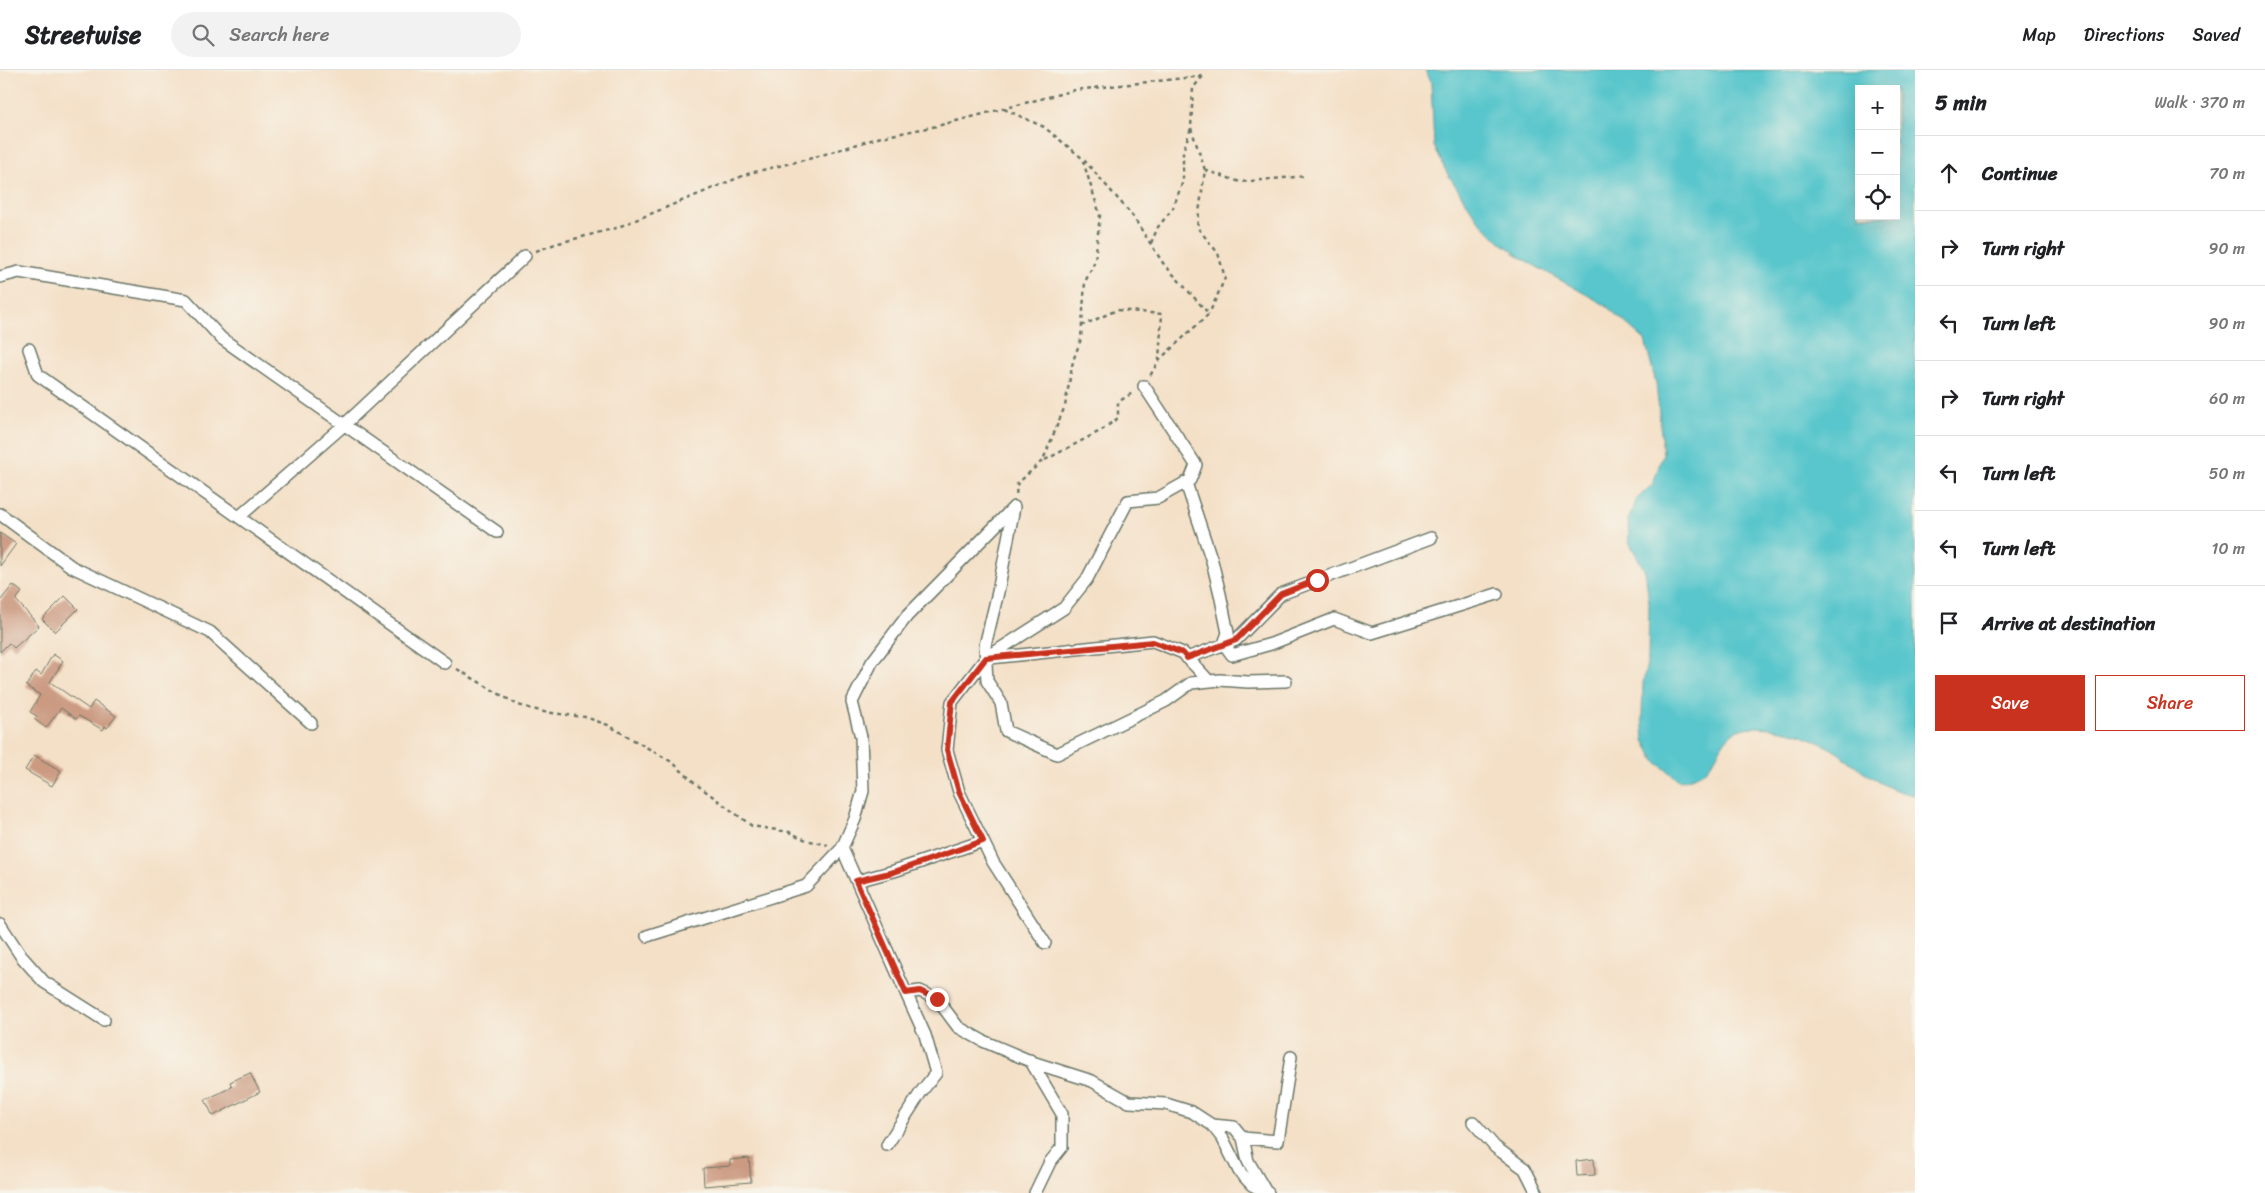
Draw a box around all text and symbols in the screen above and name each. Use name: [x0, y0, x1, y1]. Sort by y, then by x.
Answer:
search box: [171, 12, 521, 57]
text: Streetwise: [25, 14, 141, 56]
text: Search here: [229, 18, 329, 51]
text: Map: [2023, 19, 2056, 51]
text: Directions: [2084, 19, 2165, 51]
text: Saved: [2193, 19, 2240, 51]
icon: search: [189, 21, 217, 49]
text: 5 min: [1935, 84, 1987, 122]
map controls: [1855, 85, 1900, 220]
button: +: [1855, 85, 1900, 130]
text: Walk · 370 m: [2154, 88, 2245, 117]
button: −: [1855, 130, 1900, 175]
text: Continue: [1982, 157, 2058, 190]
icon: ahead: [1935, 159, 1963, 187]
text: 70 m: [2209, 159, 2245, 188]
button: locate: [1855, 175, 1900, 220]
text: Turn right: [1982, 232, 2064, 265]
icon: right: [1935, 234, 1963, 262]
text: 90 m: [2209, 234, 2245, 263]
text: Turn left: [1982, 307, 2055, 340]
icon: left: [1935, 309, 1963, 337]
text: 90 m: [2209, 309, 2245, 338]
text: Turn right: [1982, 382, 2064, 415]
icon: right: [1935, 384, 1963, 412]
text: 60 m: [2209, 384, 2245, 413]
text: Turn left: [1982, 457, 2055, 490]
icon: left: [1935, 459, 1963, 487]
text: 50 m: [2209, 459, 2245, 488]
text: Turn left: [1982, 532, 2055, 565]
icon: left: [1935, 534, 1963, 562]
text: 10 m: [2212, 534, 2245, 563]
route start: [1306, 569, 1329, 592]
text: Arrive at destination: [1982, 607, 2155, 640]
icon: arrive: [1935, 609, 1963, 637]
button: Save: [1935, 675, 2085, 731]
button: Share: [2095, 675, 2245, 731]
route end: [926, 988, 949, 1011]

